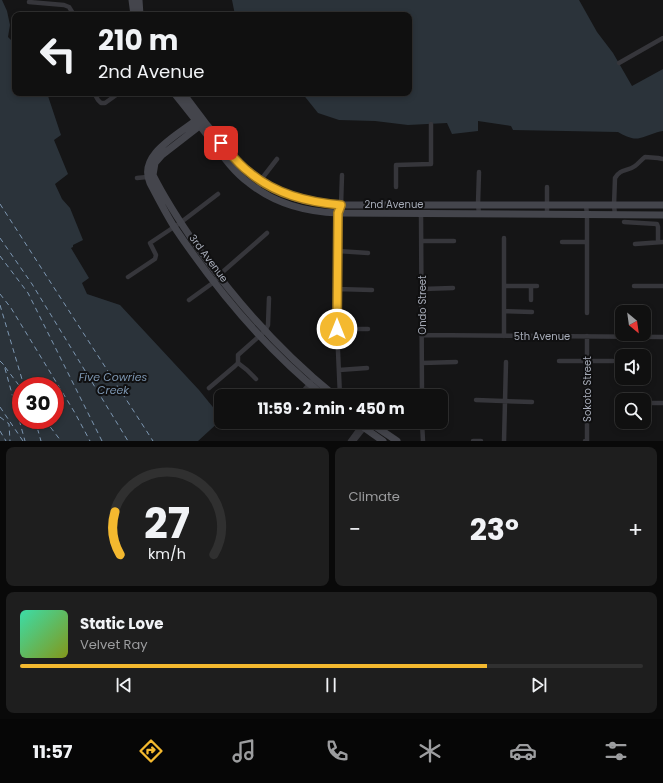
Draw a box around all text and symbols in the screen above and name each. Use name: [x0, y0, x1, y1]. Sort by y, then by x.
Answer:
text: 210 m: [98, 21, 178, 60]
icon: left: [32, 28, 84, 80]
text: 2nd Avenue: [98, 59, 204, 84]
pin: [204, 126, 238, 160]
icon: arrive: [210, 132, 232, 154]
street label: 2nd Avenue: [364, 197, 424, 212]
street label: 3rd Avenue: [186, 231, 232, 285]
street label: Ondo Street: [415, 275, 430, 335]
north arrow: [615, 305, 651, 341]
map controls: [615, 305, 651, 429]
position arrow: [316, 308, 358, 350]
street label: 5th Avenue: [514, 329, 570, 344]
button: sound: [615, 349, 651, 385]
street label: Sokoto Street: [580, 356, 595, 422]
water label: Five Cowries Creek: [79, 369, 147, 398]
speed limit sign: 30: [12, 377, 64, 429]
button: search: [615, 393, 651, 429]
text: 11:59 · 2 min · 450 m: [257, 398, 405, 419]
text: Climate: [349, 487, 400, 506]
text: 27: [144, 493, 190, 552]
text: 23°: [470, 508, 519, 551]
text: −: [349, 514, 361, 545]
text: +: [628, 514, 643, 545]
text: km/h: [148, 543, 186, 563]
text: Static Love: [80, 613, 164, 634]
text: Velvet Ray: [80, 635, 148, 654]
icon: previous: [113, 674, 135, 696]
icon: pause: [320, 674, 342, 696]
icon: next: [528, 674, 550, 696]
icon: directions: [137, 737, 165, 765]
icon: music: [230, 737, 258, 765]
icon: phone: [323, 737, 351, 765]
icon: climate: [416, 737, 444, 765]
icon: car: [509, 737, 537, 765]
icon: filters: [602, 737, 630, 765]
text: 11:57: [33, 739, 72, 764]

